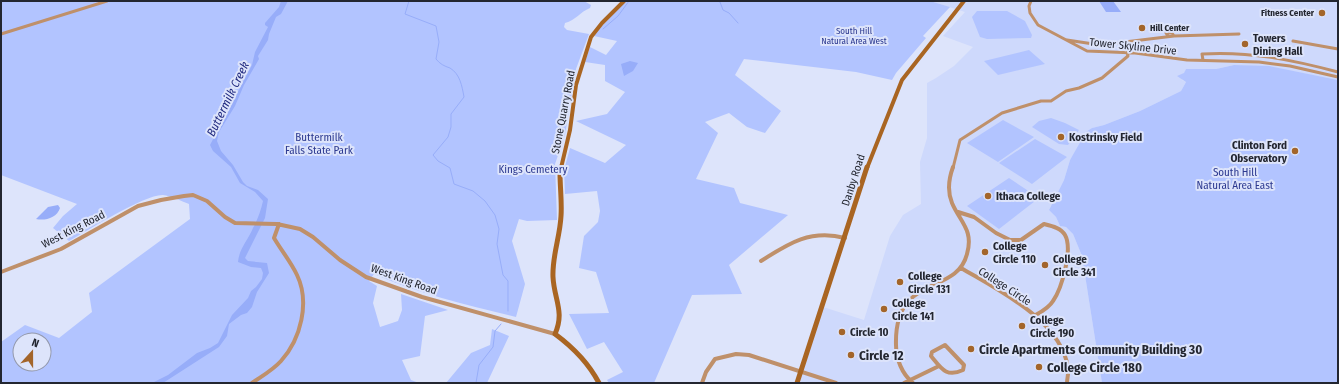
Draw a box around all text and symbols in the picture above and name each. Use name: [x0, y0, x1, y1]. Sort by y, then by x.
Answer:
place label: Fitness Center: [1261, 8, 1315, 18]
marker: Fitness Center: [1317, 8, 1327, 18]
marker: Hill Center: [1137, 23, 1147, 33]
place label: Hill Center: [1150, 23, 1190, 33]
park label: South Hill Natural Area West: [821, 26, 887, 46]
place label: Towers Dining Hall: [1253, 32, 1304, 58]
street label: Tower Skyline Drive: [1089, 35, 1177, 58]
marker: Towers Dining Hall: [1240, 39, 1250, 49]
water label: Buttermilk Creek: [204, 59, 252, 139]
street label: Stone Quarry Road: [549, 69, 578, 155]
park label: Buttermilk Falls State Park: [285, 131, 354, 157]
place label: Kostrinsky Field: [1069, 131, 1142, 144]
marker: Kostrinsky Field: [1056, 132, 1066, 142]
place label: Clinton Ford Observatory: [1230, 139, 1288, 165]
marker: Clinton Ford Observatory: [1290, 146, 1300, 156]
street label: Danby Road: [839, 153, 868, 208]
park label: Kings Cemetery: [498, 163, 568, 176]
park label: South Hill Natural Area East: [1197, 166, 1274, 192]
place label: Ithaca College: [996, 190, 1061, 203]
marker: Ithaca College: [983, 191, 993, 201]
street label: West King Road: [39, 208, 107, 251]
place label: College Circle 110: [993, 240, 1036, 266]
marker: College Circle 110: [980, 247, 990, 257]
place label: College Circle 341: [1053, 253, 1096, 279]
marker: College Circle 341: [1040, 260, 1050, 270]
street label: West King Road: [369, 261, 439, 297]
street label: College Circle: [976, 265, 1034, 308]
place label: College Circle 131: [908, 270, 950, 296]
marker: College Circle 131: [895, 277, 905, 287]
place label: College Circle 141: [892, 297, 934, 323]
marker: College Circle 141: [879, 304, 889, 314]
place label: College Circle 190: [1030, 314, 1074, 340]
marker: College Circle 190: [1017, 321, 1027, 331]
place label: Circle 10: [850, 326, 889, 339]
marker: Circle 10: [837, 327, 847, 337]
north arrow: [12, 332, 52, 372]
text: N: [30, 336, 41, 350]
place label: Circle Apartments Community Building 30: [979, 342, 1202, 357]
marker: Circle Apartments Community Building 30: [966, 344, 976, 354]
place label: Circle 12: [859, 348, 904, 363]
marker: Circle 12: [846, 350, 856, 360]
place label: College Circle 180: [1047, 360, 1142, 375]
marker: College Circle 180: [1034, 362, 1044, 372]

